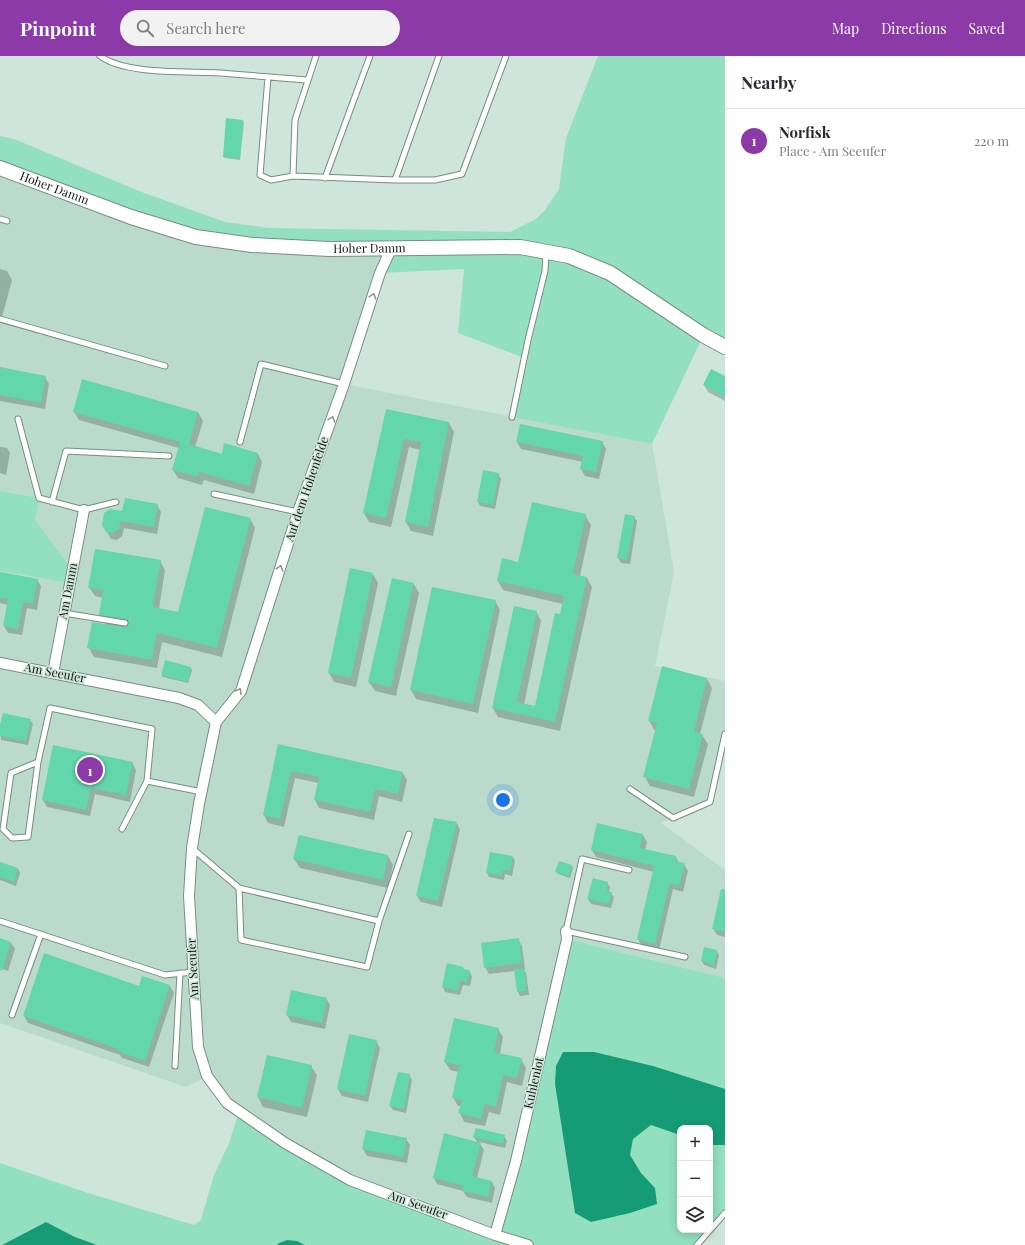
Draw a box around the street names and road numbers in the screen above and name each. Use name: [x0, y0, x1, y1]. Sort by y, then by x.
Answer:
street label: Hoher Damm: [18, 167, 92, 208]
street label: Hoher Damm: [333, 239, 406, 256]
street label: Auf dem Hohenfelde: [280, 434, 331, 544]
street label: Am Damm: [54, 561, 80, 621]
street label: Am Seeufer: [22, 658, 88, 686]
street label: Am Seeufer: [182, 937, 202, 1001]
street label: Kuhlenlot: [519, 1055, 547, 1110]
street label: Am Seeufer: [386, 1186, 451, 1222]

